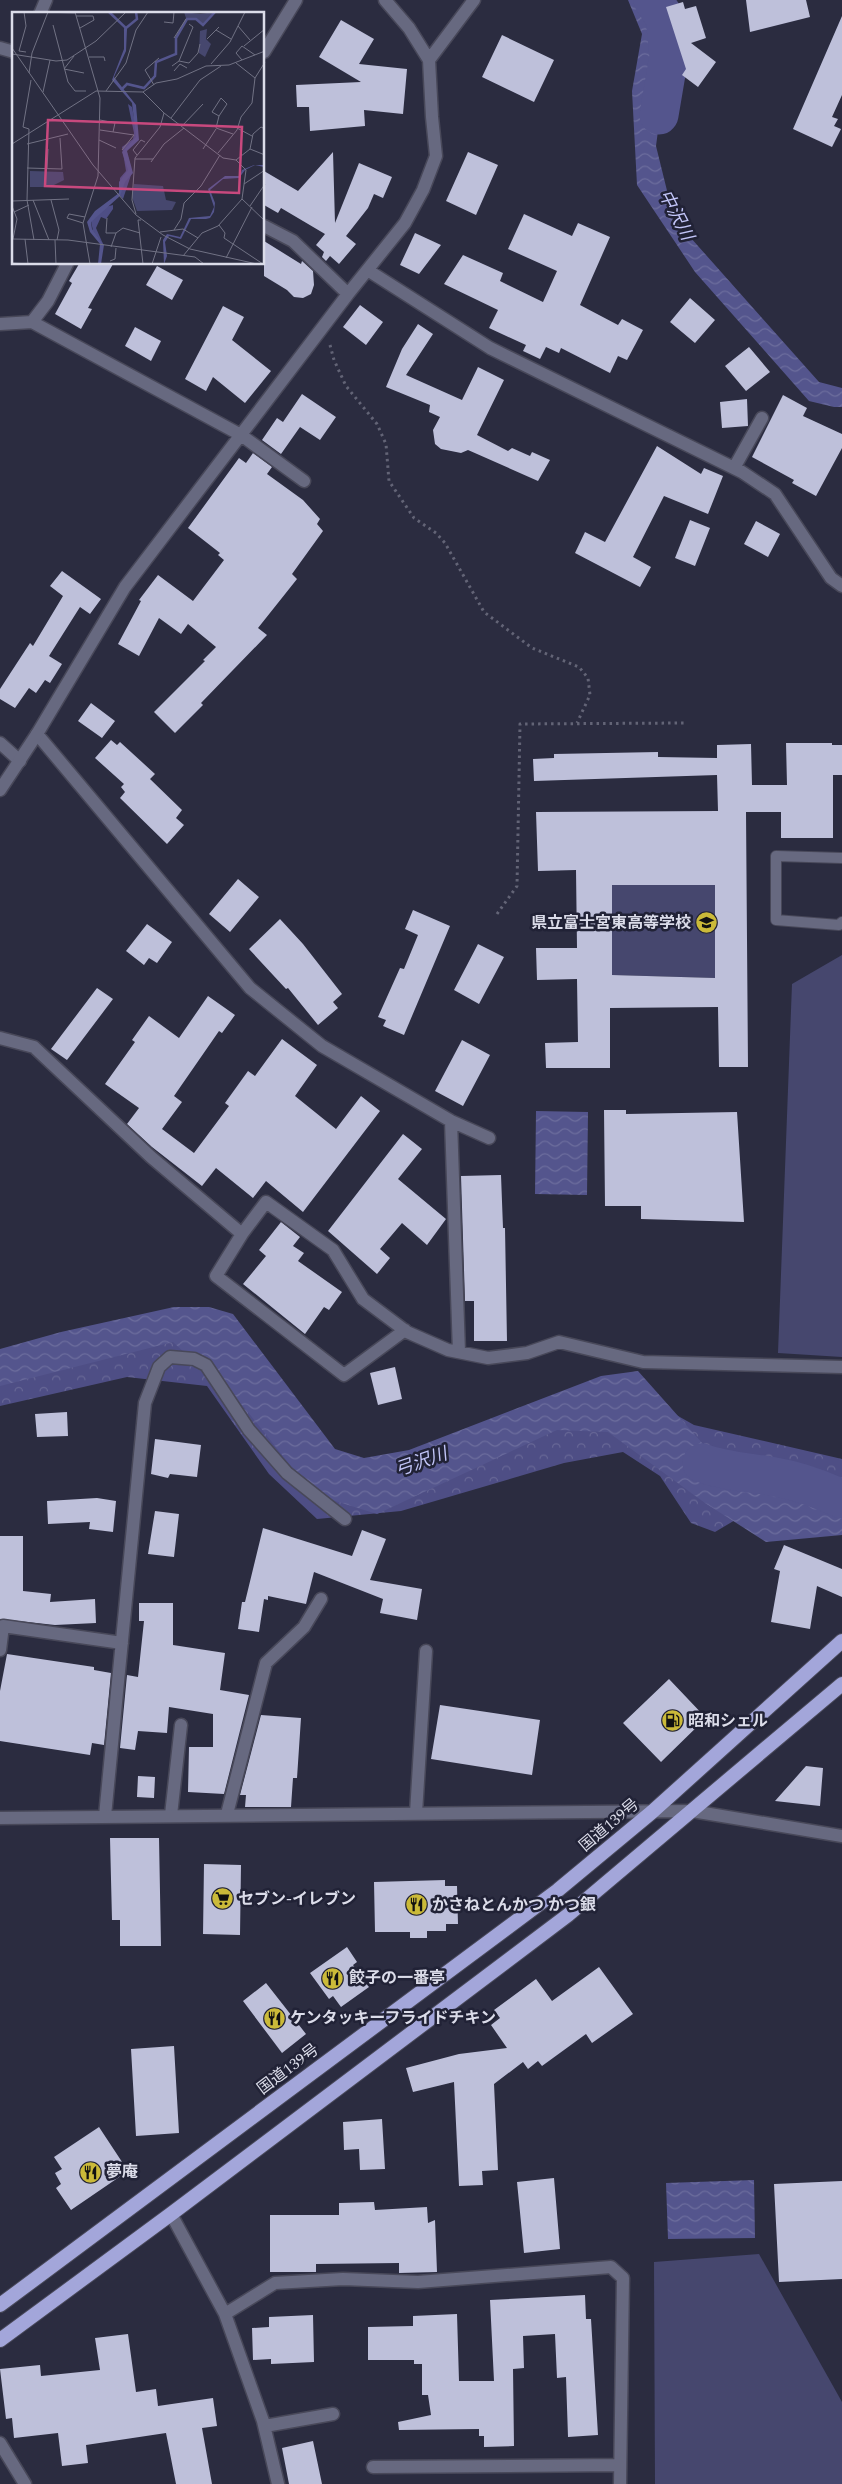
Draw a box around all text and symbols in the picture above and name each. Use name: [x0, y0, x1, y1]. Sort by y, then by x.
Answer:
inset map: [12, 12, 265, 265]
water label: 中沢川: [652, 185, 701, 247]
place label: 県立富士宮東高等学校: [531, 911, 691, 935]
school or university icon: 県立富士宮東高等学校: [695, 911, 719, 935]
water label: 弓沢川: [391, 1440, 453, 1484]
fuel station icon: 昭和シェル: [660, 1709, 684, 1733]
place label: 昭和シェル: [688, 1709, 768, 1733]
street label: 国道139号: [574, 1793, 644, 1857]
supermarket icon: セブン-イレブン: [210, 1887, 234, 1911]
place label: セブン-イレブン: [238, 1887, 356, 1911]
restaurant icon: かさねとんかつ かつ銀: [404, 1893, 428, 1917]
place label: かさねとんかつ かつ銀: [432, 1893, 596, 1917]
restaurant icon: 餃子の一番亭: [321, 1966, 345, 1990]
place label: 餃子の一番亭: [349, 1966, 445, 1990]
restaurant icon: ケンタッキーフライドチキン: [262, 2006, 286, 2030]
place label: ケンタッキーフライドチキン: [290, 2006, 496, 2030]
street label: 国道139号: [252, 2038, 324, 2100]
restaurant icon: 夢庵: [78, 2160, 102, 2184]
place label: 夢庵: [106, 2160, 138, 2184]

